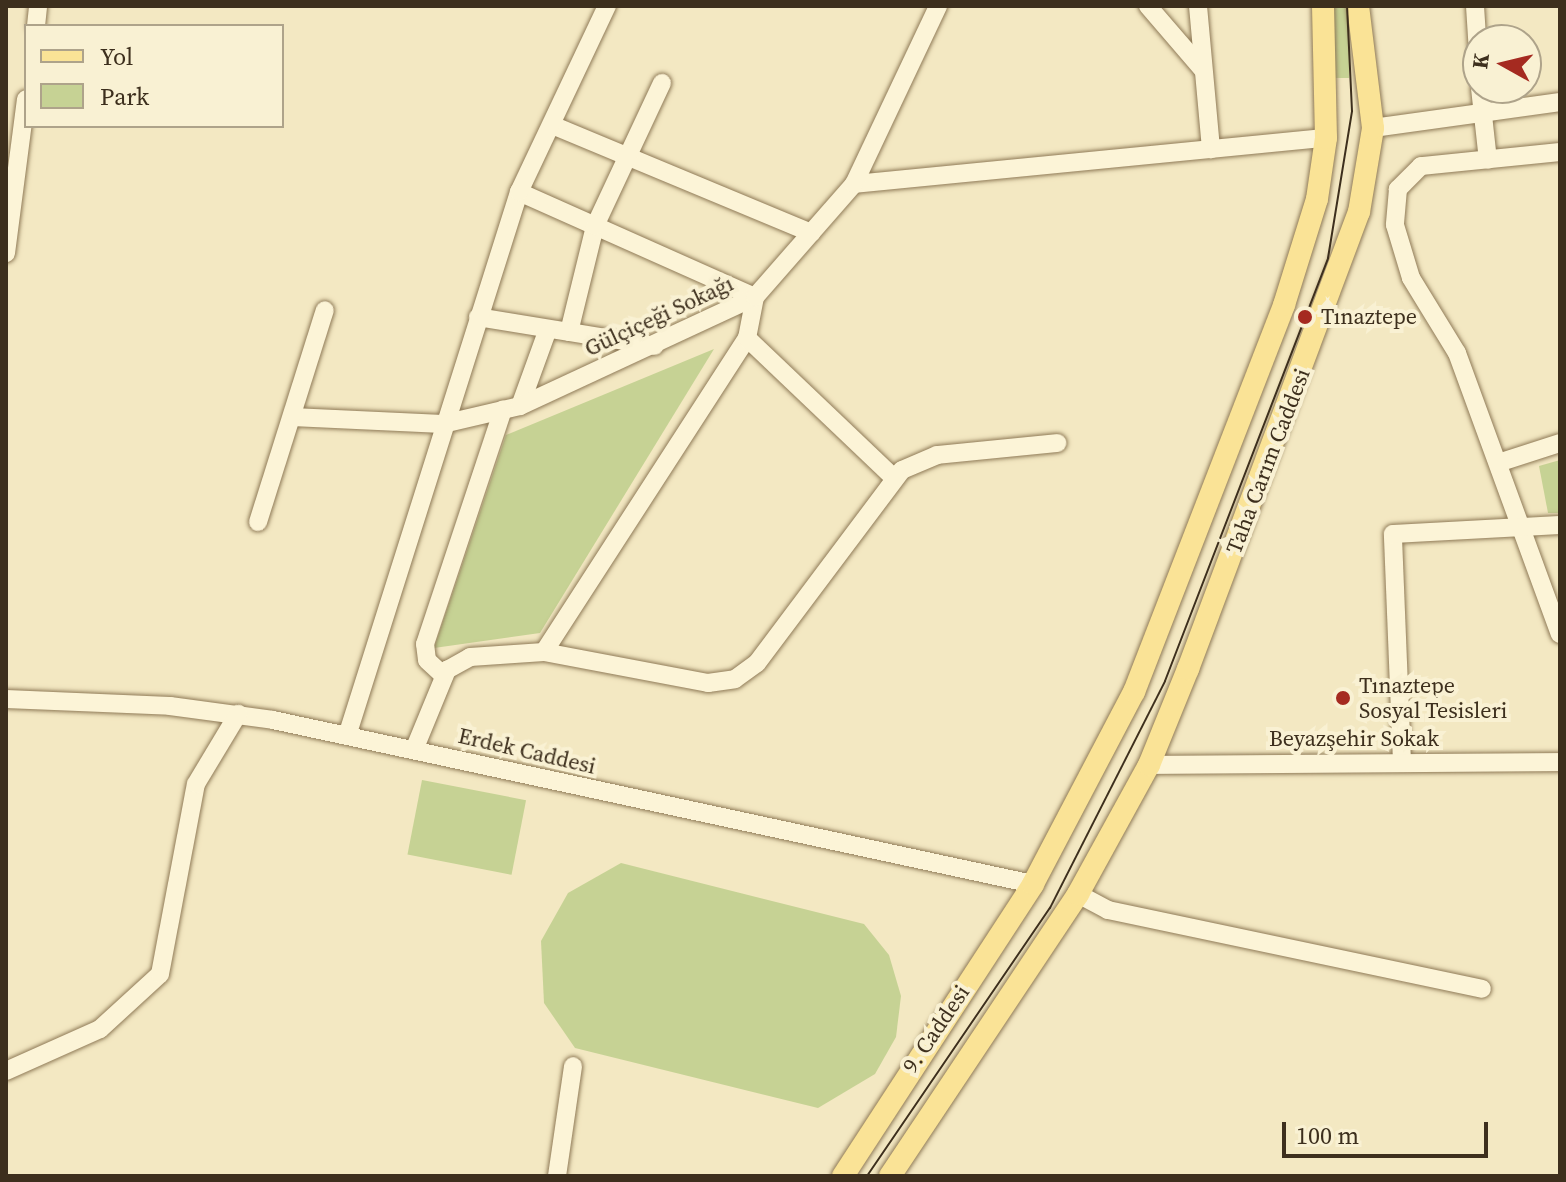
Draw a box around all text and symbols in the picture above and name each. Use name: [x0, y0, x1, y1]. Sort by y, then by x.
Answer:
legend: [24, 24, 284, 128]
north arrow: [1462, 24, 1542, 104]
text: Yol: [100, 40, 133, 73]
text: K: [1464, 51, 1496, 71]
text: Park: [100, 80, 149, 113]
street label: Gülçiçeği Sokağı: [581, 270, 737, 362]
place label: Tınaztepe: [1321, 304, 1417, 330]
marker: Tınaztepe: [1296, 308, 1314, 326]
street label: Taha Carım Caddesi: [1221, 365, 1315, 557]
place label: Tınaztepe Sosyal Tesisleri: [1359, 672, 1508, 724]
marker: Tınaztepe Sosyal Tesisleri: [1334, 689, 1352, 707]
street label: Erdek Caddesi: [456, 722, 598, 780]
street label: Beyazşehir Sokak: [1269, 726, 1439, 752]
street label: 9. Caddesi: [897, 980, 975, 1078]
scale bar: [1286, 1106, 1492, 1156]
text: 100 m: [1296, 1119, 1359, 1152]

